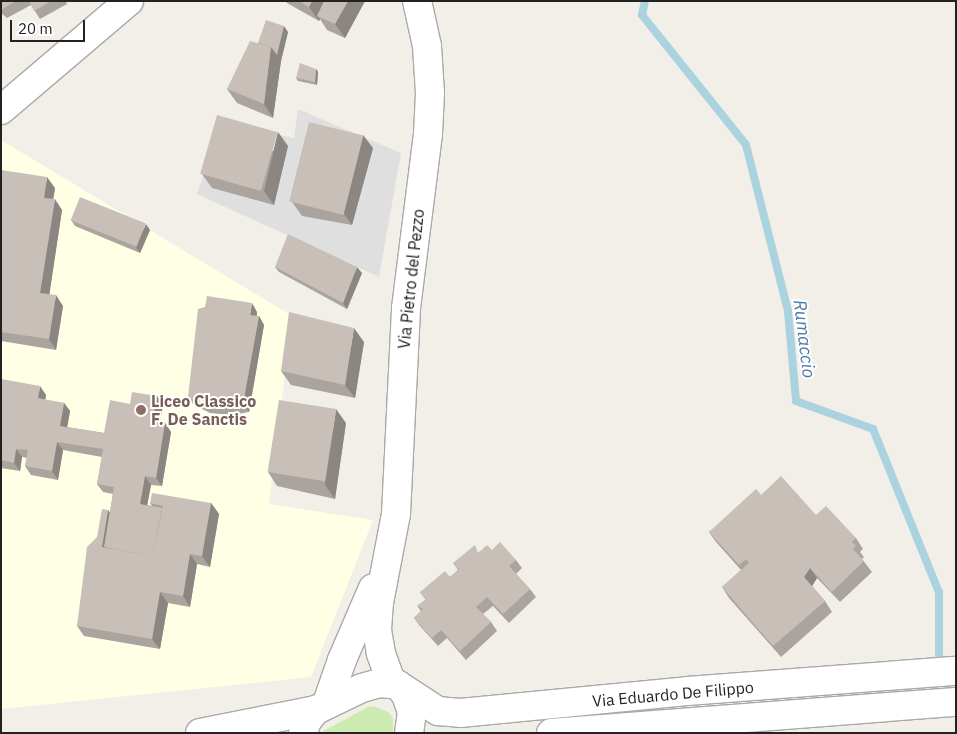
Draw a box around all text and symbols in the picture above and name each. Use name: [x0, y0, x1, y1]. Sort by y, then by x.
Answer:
scale bar: [12, 10, 88, 42]
text: 20 m: [18, 19, 53, 38]
street label: Via Pietro del Pezzo: [394, 208, 428, 350]
water label: Rumaccio: [788, 299, 820, 379]
place label: Liceo Classico F. De Sanctis: [151, 391, 256, 429]
marker: Liceo Classico F. De Sanctis: [135, 404, 147, 416]
street label: Via Eduardo De Filippo: [591, 677, 755, 711]

